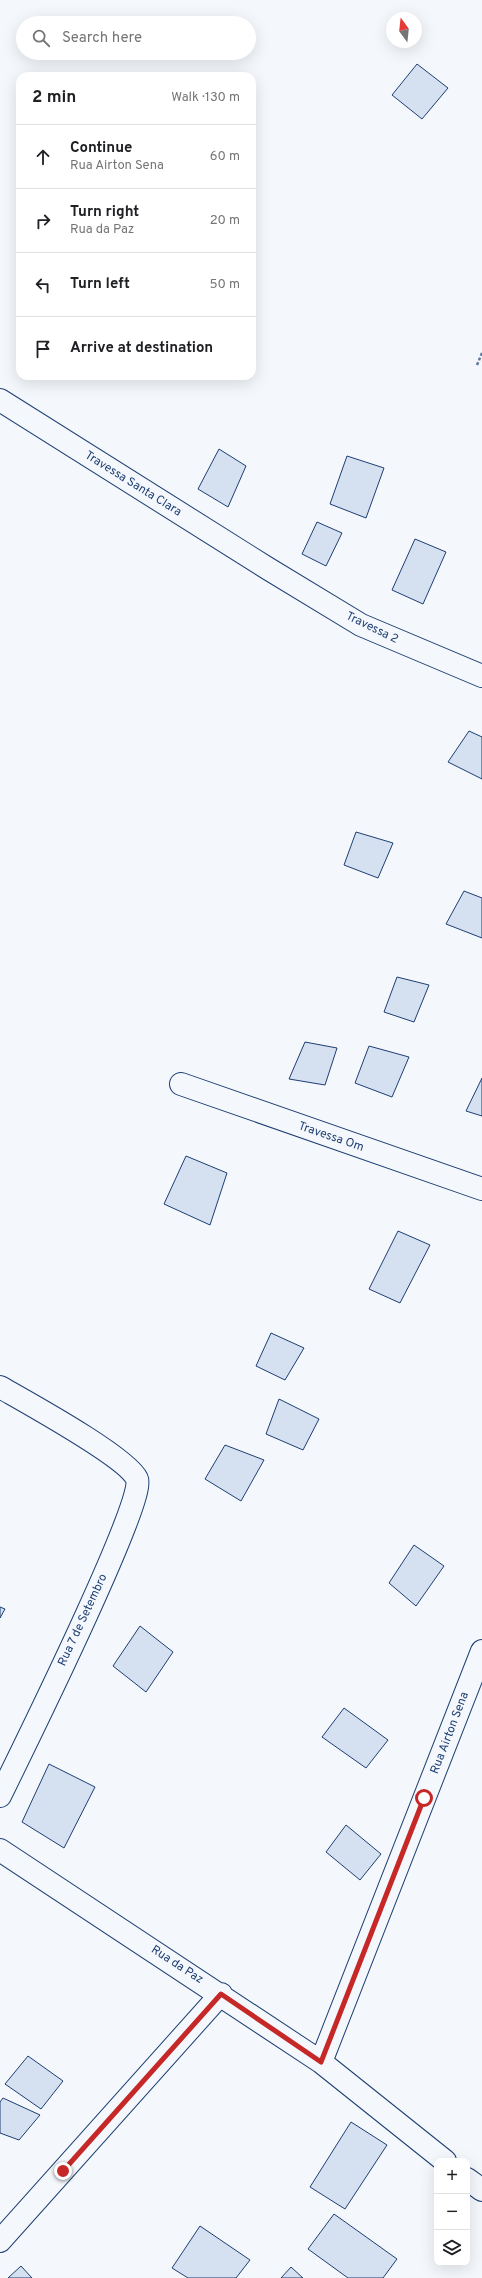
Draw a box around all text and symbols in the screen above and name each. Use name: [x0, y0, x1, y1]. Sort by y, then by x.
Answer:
north arrow: [386, 12, 422, 48]
search box: [16, 16, 256, 60]
icon: search: [30, 27, 52, 49]
text: Search here: [62, 29, 142, 48]
text: 2 min: [32, 87, 76, 109]
text: Walk · 130 m: [171, 90, 240, 106]
text: Continue: [70, 139, 132, 158]
icon: ahead: [32, 146, 54, 168]
text: 60 m: [210, 149, 240, 165]
text: Rua Airton Sena: [70, 158, 164, 174]
text: Turn right: [70, 203, 139, 222]
icon: right: [32, 210, 54, 232]
text: 20 m: [210, 213, 240, 229]
text: Rua da Paz: [70, 222, 134, 238]
icon: left: [32, 274, 54, 296]
text: Turn left: [70, 275, 130, 294]
text: 50 m: [210, 277, 240, 293]
icon: arrive: [32, 338, 54, 360]
text: Arrive at destination: [70, 339, 213, 358]
street label: Travessa Santa Clara: [82, 448, 184, 520]
street label: Travessa 2: [343, 608, 401, 648]
street label: Travessa Om: [296, 1118, 366, 1156]
street label: Rua 7 de Setembro: [55, 1571, 112, 1669]
street label: Rua Airton Sena: [427, 1690, 473, 1776]
route start: [415, 1789, 433, 1807]
street label: Rua da Paz: [148, 1942, 206, 1988]
map controls: [434, 2158, 470, 2266]
button: +: [434, 2158, 470, 2194]
route end: [54, 2162, 72, 2180]
button: −: [434, 2194, 470, 2230]
button: layers: [434, 2230, 470, 2266]

